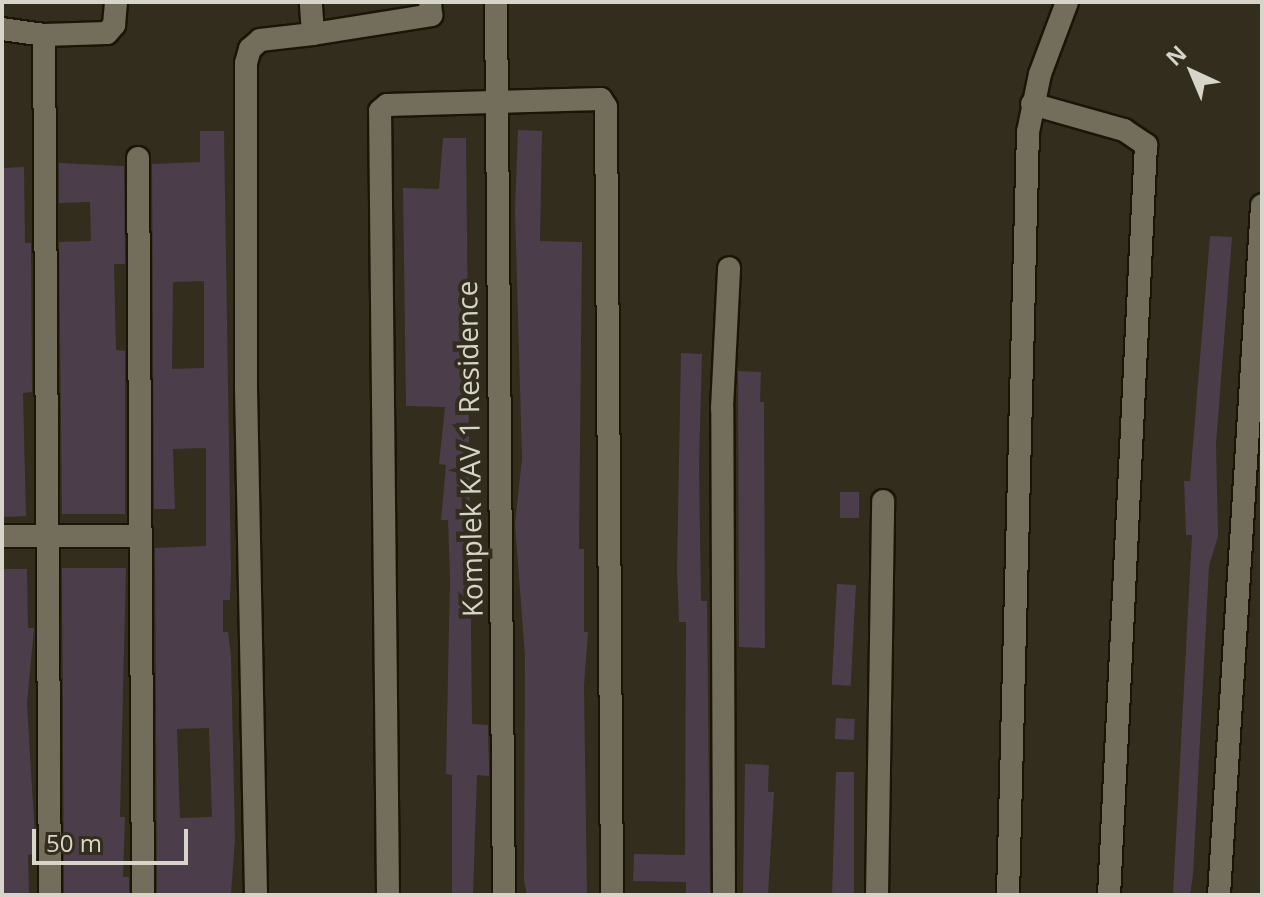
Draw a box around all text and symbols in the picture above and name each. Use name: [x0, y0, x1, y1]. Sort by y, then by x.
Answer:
north arrow: [1152, 32, 1232, 112]
text: N: [1158, 38, 1192, 72]
street label: Komplek KAV 1 Residence: [449, 280, 489, 618]
scale bar: [36, 813, 192, 863]
text: 50 m: [46, 826, 102, 859]

